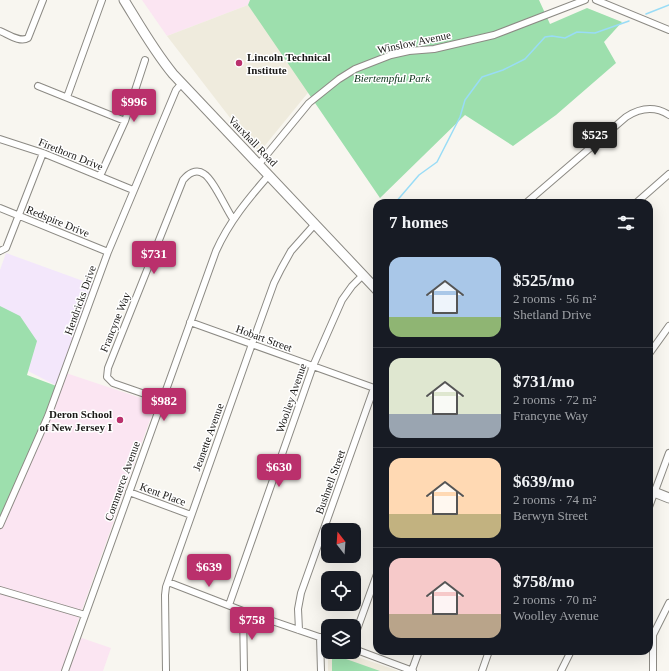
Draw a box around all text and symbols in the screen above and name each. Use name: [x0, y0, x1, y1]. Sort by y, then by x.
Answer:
street label: Winslow Avenue: [376, 28, 452, 56]
place label: Lincoln Technical Institute: [247, 51, 330, 76]
marker: Lincoln Technical Institute: [234, 58, 244, 68]
park label: Biertempful Park: [354, 72, 431, 84]
pin: $996: [110, 89, 158, 123]
text: $996: [121, 94, 147, 109]
street label: Vauxhall Road: [226, 113, 280, 169]
pin: $525: [571, 122, 619, 156]
text: $525: [582, 127, 608, 142]
street label: Firethorn Drive: [37, 136, 105, 172]
street label: Redspire Drive: [25, 203, 91, 239]
icon: filters: [615, 212, 637, 234]
text: 7 homes: [389, 213, 448, 232]
pin: $731: [130, 241, 178, 275]
text: $731: [141, 246, 167, 261]
street label: Hendricks Drive: [62, 264, 98, 336]
text: $525/mo: [513, 271, 574, 290]
icon: home: [421, 273, 469, 321]
street label: Francyne Way: [98, 290, 133, 354]
text: 2 rooms · 56 m²: [513, 291, 596, 306]
text: Shetland Drive: [513, 307, 591, 322]
street label: Hobart Street: [234, 322, 294, 354]
street label: Woolley Avenue: [274, 362, 309, 434]
text: $731/mo: [513, 372, 574, 391]
icon: home: [421, 374, 469, 422]
pin: $982: [140, 388, 188, 422]
text: 2 rooms · 72 m²: [513, 392, 596, 407]
text: $982: [151, 393, 177, 408]
street label: Jeanette Avenue: [190, 402, 226, 472]
place label: Deron School of New Jersey I: [40, 408, 112, 433]
text: Francyne Way: [513, 408, 588, 423]
marker: Deron School of New Jersey I: [115, 415, 125, 425]
street label: Commerce Avenue: [102, 439, 142, 522]
street label: Bushnell Street: [313, 448, 347, 516]
pin: $630: [255, 454, 303, 488]
text: $630: [266, 459, 292, 474]
text: $639/mo: [513, 472, 574, 491]
icon: home: [421, 474, 469, 522]
street label: Kent Place: [138, 480, 188, 508]
text: 2 rooms · 74 m²: [513, 492, 596, 507]
text: Berwyn Street: [513, 508, 588, 523]
north arrow: [321, 523, 361, 563]
map controls: [321, 523, 361, 659]
pin: $639: [185, 554, 233, 588]
text: $639: [196, 559, 222, 574]
button: locate: [321, 571, 361, 611]
text: $758/mo: [513, 572, 574, 591]
icon: home: [421, 574, 469, 622]
text: 2 rooms · 70 m²: [513, 592, 596, 607]
pin: $758: [228, 607, 276, 641]
text: Woolley Avenue: [513, 608, 599, 623]
text: $758: [239, 612, 265, 627]
button: layers: [321, 619, 361, 659]

